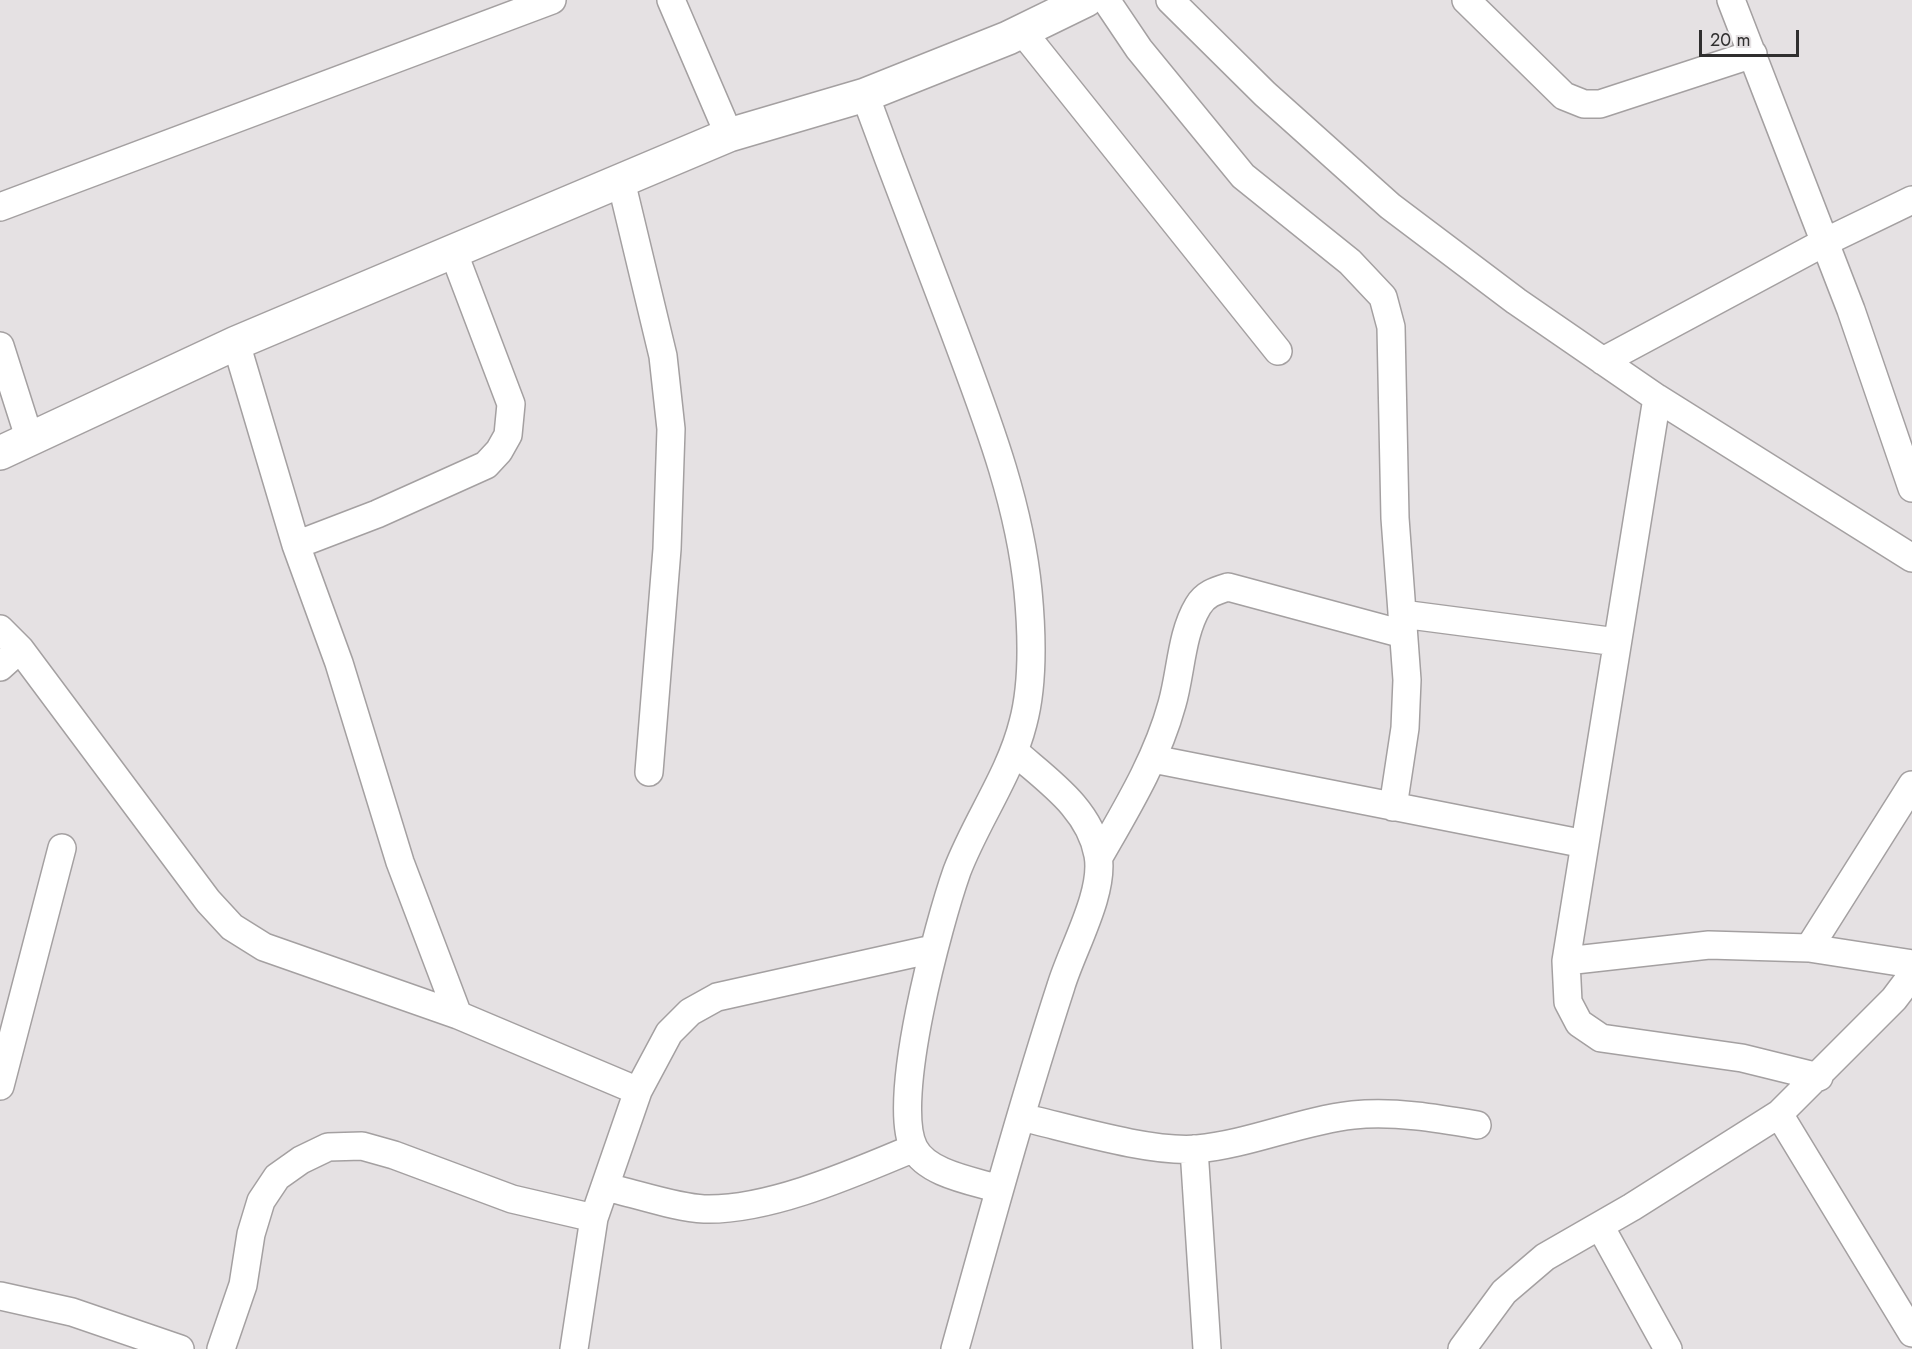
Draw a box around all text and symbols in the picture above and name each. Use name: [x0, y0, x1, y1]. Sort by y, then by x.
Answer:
scale bar: [1702, 18, 1802, 56]
text: 20 m: [1710, 27, 1750, 53]

